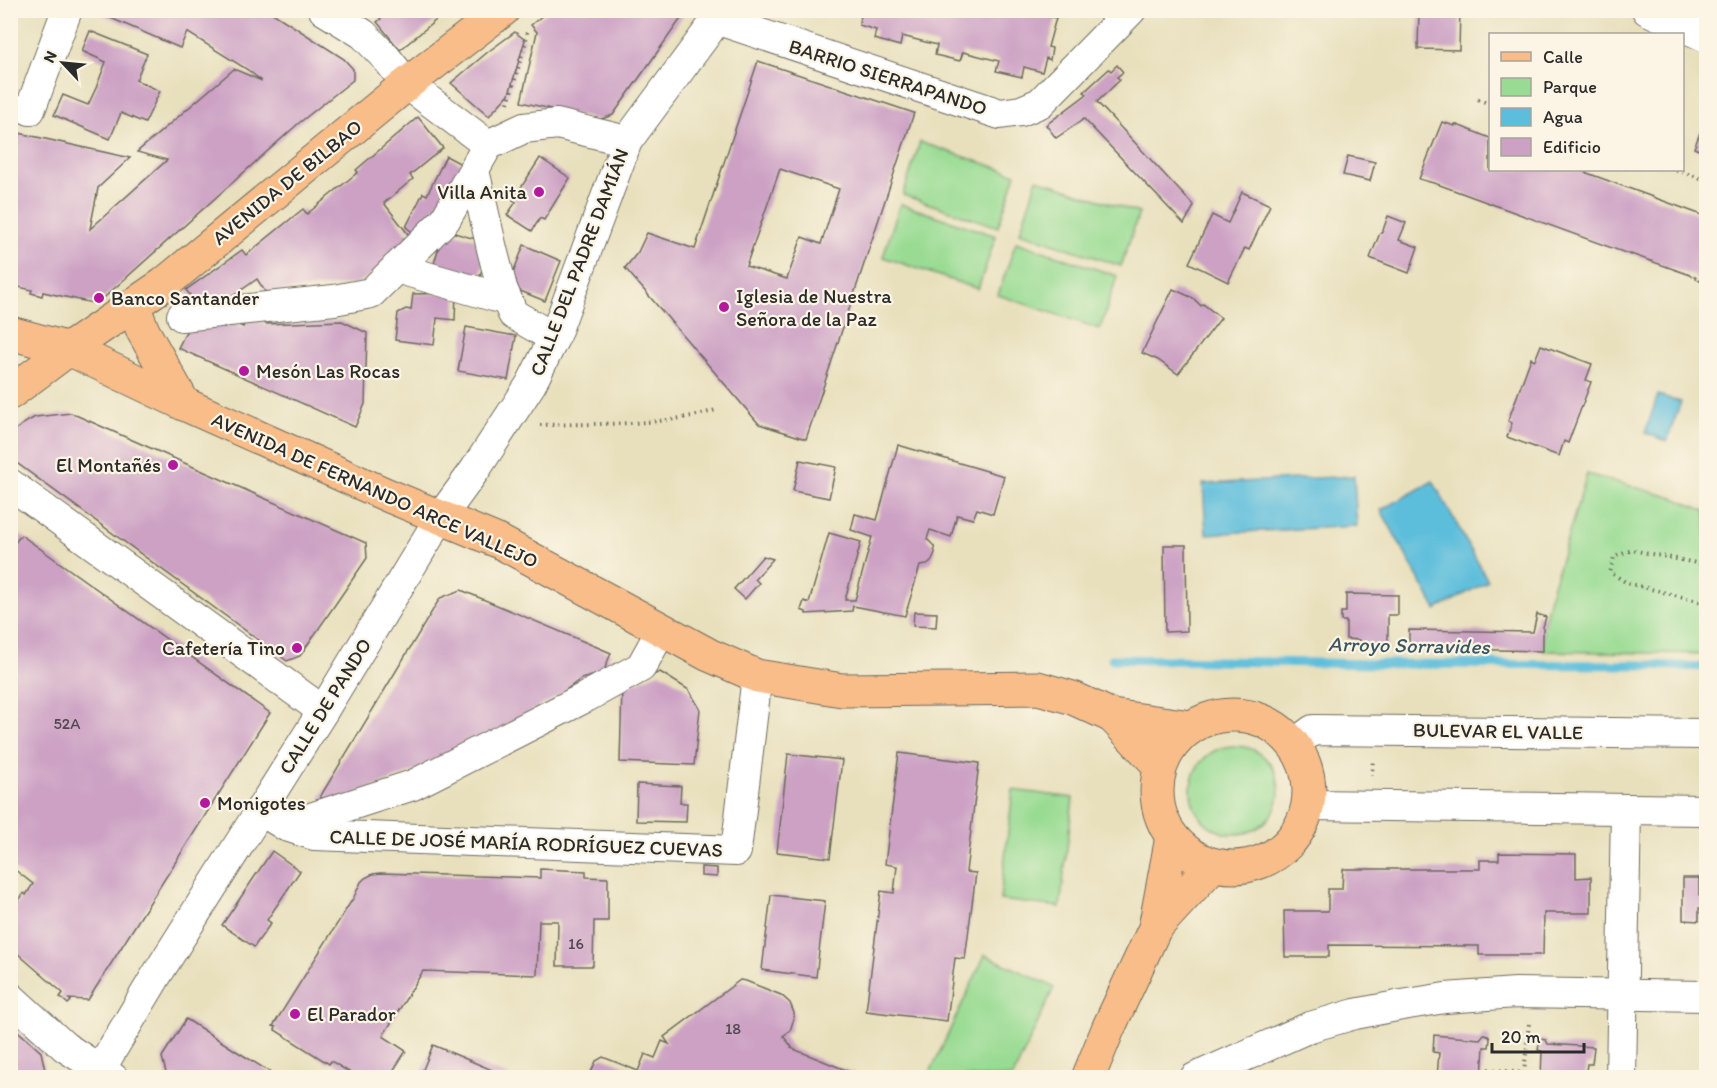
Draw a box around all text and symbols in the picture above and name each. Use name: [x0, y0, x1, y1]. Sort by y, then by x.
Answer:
north arrow: [33, 33, 93, 93]
legend: [1489, 33, 1684, 171]
street label: BARRIO SIERRAPANDO: [786, 34, 990, 120]
text: Calle: [1543, 46, 1583, 68]
text: N: [39, 48, 61, 66]
text: Parque: [1543, 76, 1597, 98]
text: Agua: [1543, 106, 1583, 128]
street label: AVENIDA DE BILBAO: [207, 114, 367, 250]
text: Edificio: [1543, 136, 1601, 158]
street label: CALLE DEL PADRE DAMIÁN: [524, 145, 634, 379]
place label: Villa Anita: [437, 180, 528, 204]
marker: Villa Anita: [532, 185, 546, 199]
place label: Iglesia de Nuestra Señora de la Paz: [736, 284, 892, 331]
place label: Banco Santander: [111, 286, 259, 310]
marker: Banco Santander: [92, 291, 106, 305]
marker: Iglesia de Nuestra Señora de la Paz: [717, 300, 731, 314]
place label: Mesón Las Rocas: [256, 359, 400, 383]
marker: Mesón Las Rocas: [237, 364, 251, 378]
street label: AVENIDA DE FERNANDO ARCE VALLEJO: [208, 407, 542, 573]
place label: El Montañés: [56, 453, 161, 477]
marker: El Montañés: [166, 458, 180, 472]
water label: Arroyo Sorravides: [1328, 631, 1492, 659]
street label: CALLE DE PANDO: [274, 634, 376, 778]
place label: Cafetería Tino: [162, 636, 285, 660]
marker: Cafetería Tino: [290, 641, 304, 655]
house number: 52A: [53, 714, 81, 733]
street label: BULEVAR EL VALLE: [1413, 718, 1583, 744]
place label: Monigotes: [217, 791, 306, 815]
marker: Monigotes: [198, 796, 212, 810]
street label: CALLE DE JOSÉ MARÍA RODRÍGUEZ CUEVAS: [329, 824, 723, 862]
house number: 16: [568, 934, 584, 953]
place label: El Parador: [307, 1002, 396, 1026]
marker: El Parador: [288, 1007, 302, 1021]
scale bar: [1492, 1016, 1584, 1054]
house number: 18: [725, 1019, 741, 1038]
text: 20 m: [1501, 1026, 1541, 1048]

